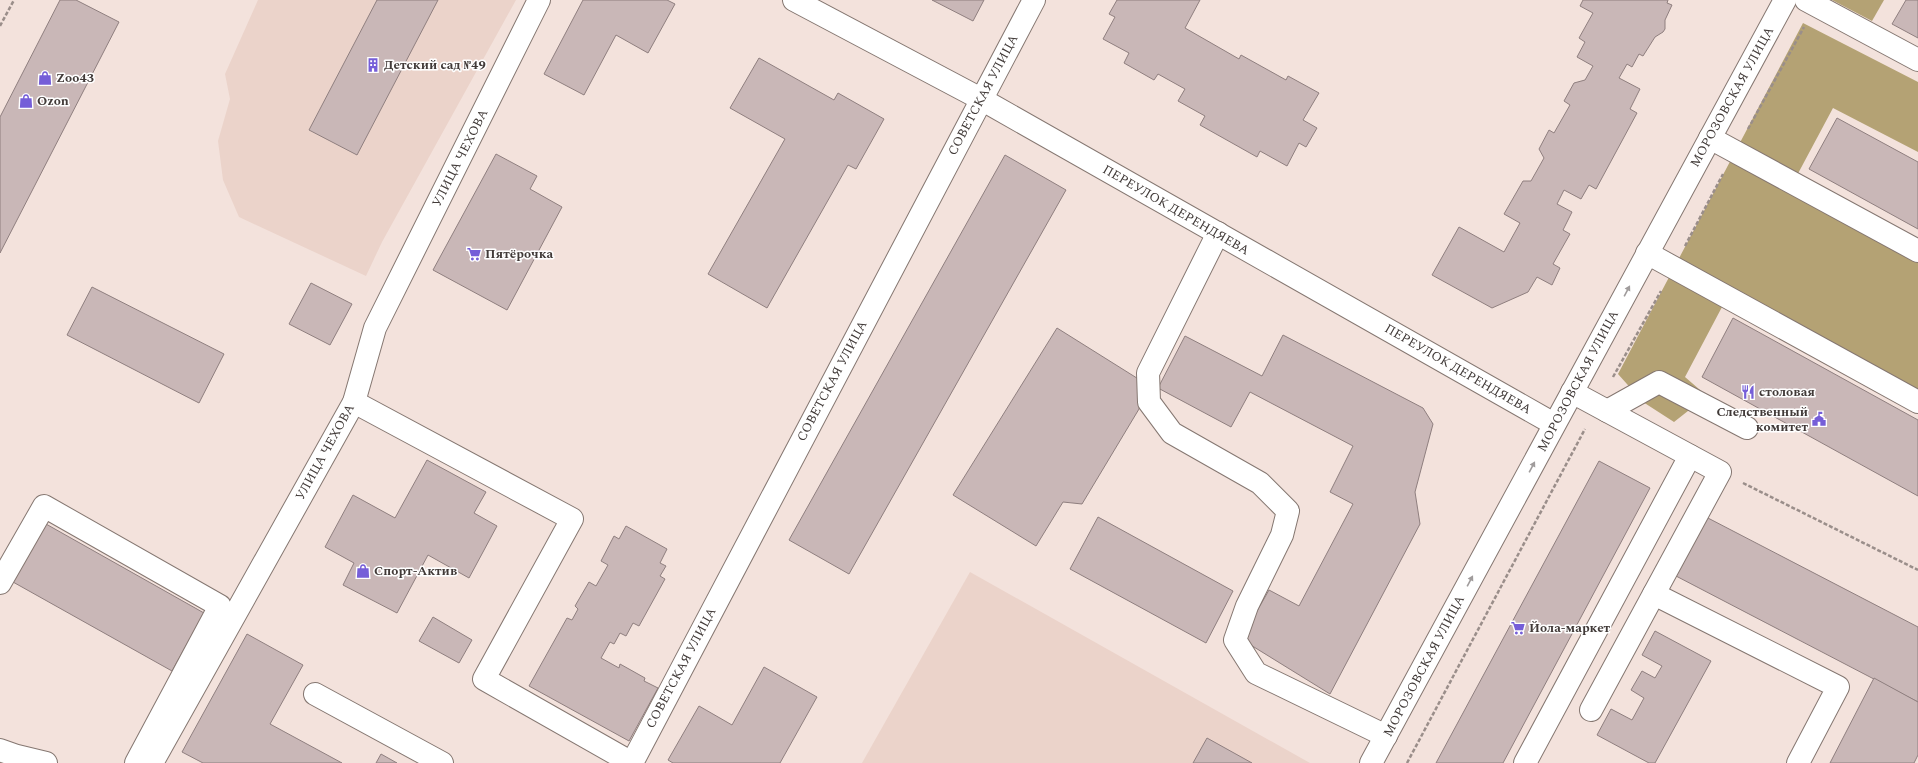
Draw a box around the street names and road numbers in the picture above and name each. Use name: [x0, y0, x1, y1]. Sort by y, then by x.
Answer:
street label: МОРОЗОВСКАЯ УЛИЦА: [1685, 23, 1779, 171]
street label: СОВЕТСКАЯ УЛИЦА: [943, 31, 1024, 159]
street label: УЛИЦА ЧЕХОВА: [427, 105, 493, 211]
street label: ПЕРЕУЛОК ДЕРЕНДЯЕВА: [1099, 160, 1253, 260]
street label: МОРОЗОВСКАЯ УЛИЦА: [1532, 306, 1624, 455]
street label: СОВЕТСКАЯ УЛИЦА: [792, 317, 873, 445]
street label: ПЕРЕУЛОК ДЕРЕНДЯЕВА: [1381, 319, 1535, 419]
street label: УЛИЦА ЧЕХОВА: [290, 400, 360, 504]
street label: МОРОЗОВСКАЯ УЛИЦА: [1378, 591, 1470, 740]
street label: СОВЕТСКАЯ УЛИЦА: [641, 604, 722, 732]

